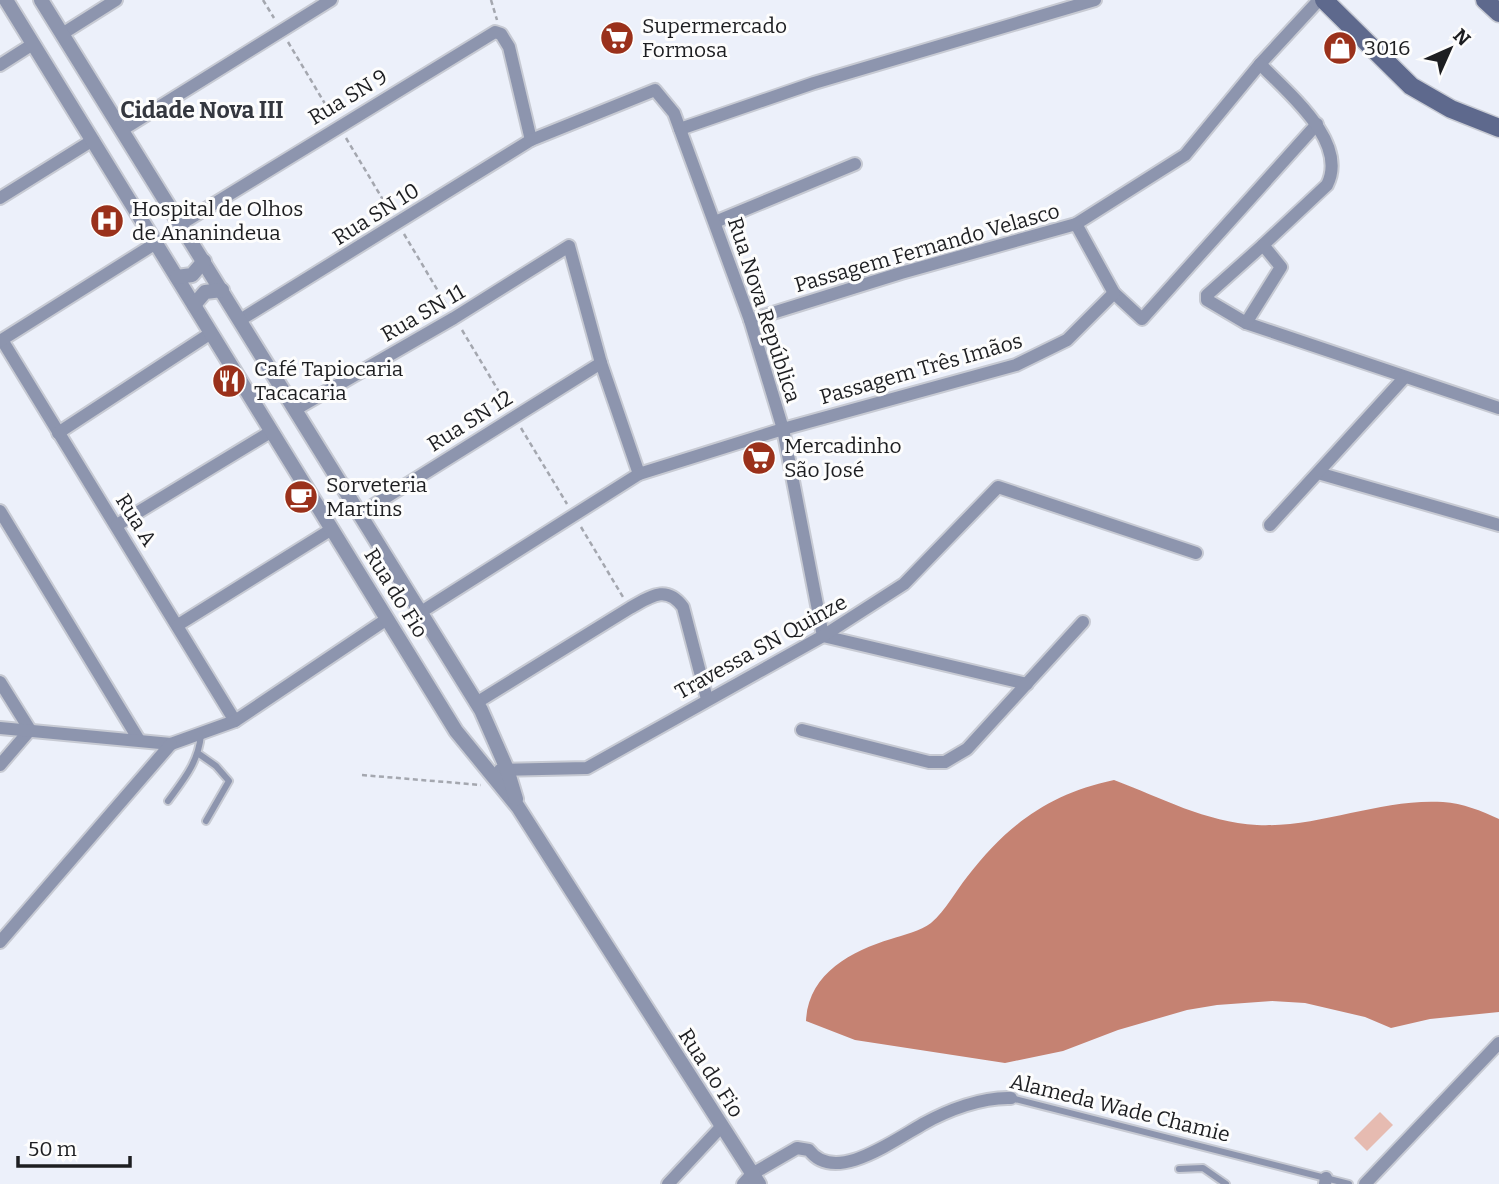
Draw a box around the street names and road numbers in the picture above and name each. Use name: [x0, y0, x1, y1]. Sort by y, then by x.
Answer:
street label: Rua SN 9: [304, 63, 392, 131]
street label: Rua SN 10: [328, 177, 424, 251]
street label: Passagem Fernando Velasco: [791, 198, 1063, 298]
street label: Rua Nova República: [722, 214, 806, 406]
street label: Rua SN 11: [376, 278, 470, 347]
street label: Passagem Três Imãos: [817, 328, 1025, 410]
street label: Rua SN 12: [423, 385, 517, 457]
street label: Rua A: [110, 489, 162, 551]
street label: Rua do Fio: [358, 543, 434, 643]
street label: Travessa SN Quinze: [671, 589, 851, 705]
street label: Rua do Fio: [673, 1024, 749, 1122]
street label: Alameda Wade Chamie: [1007, 1068, 1233, 1148]

